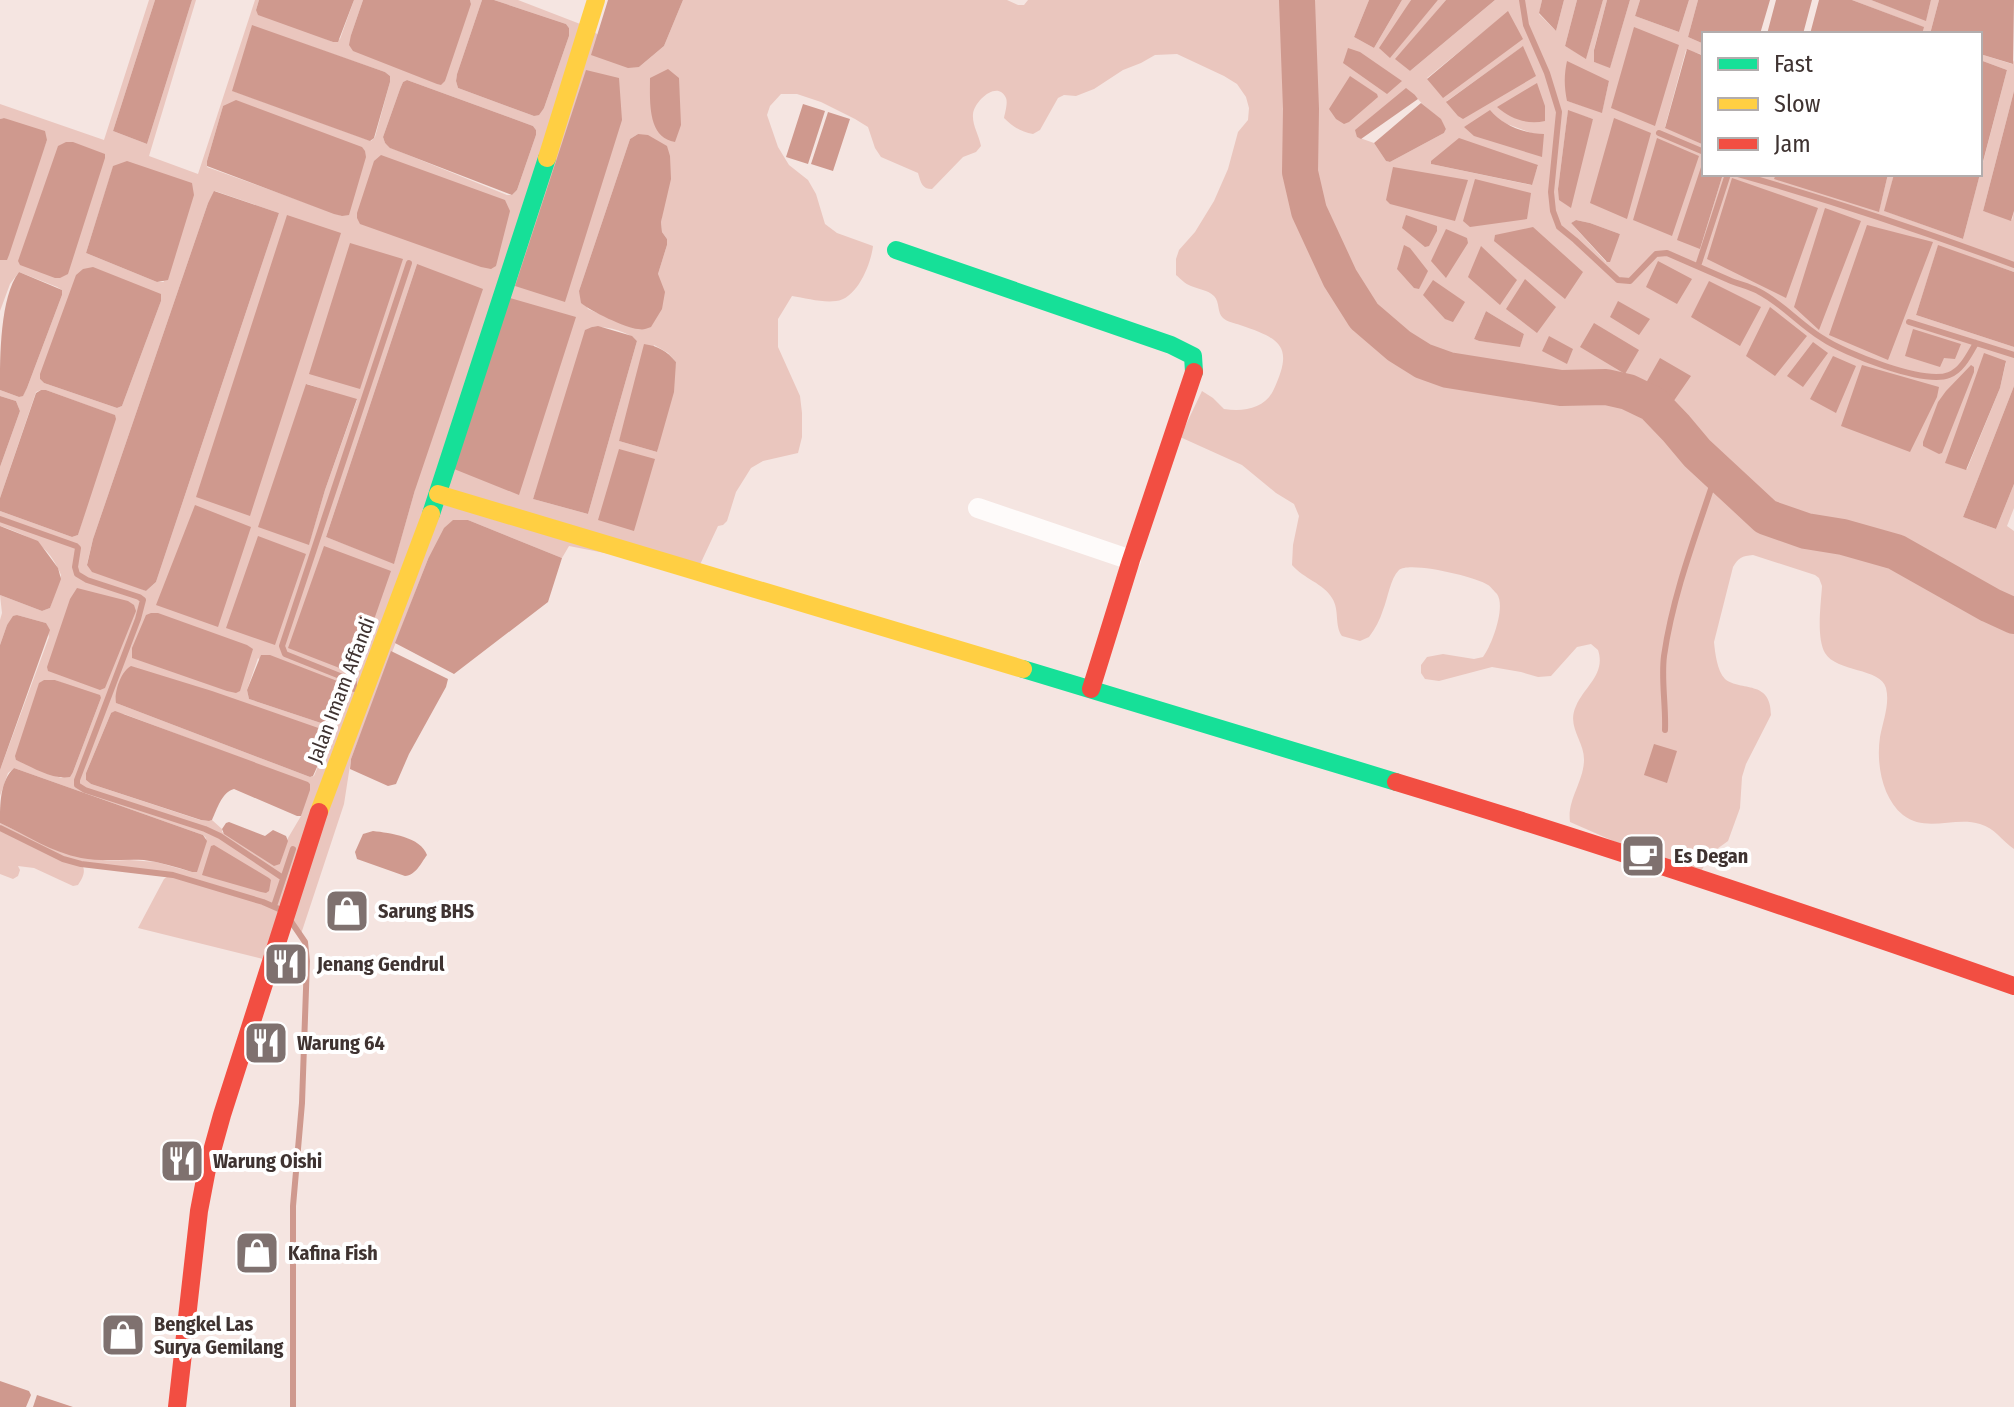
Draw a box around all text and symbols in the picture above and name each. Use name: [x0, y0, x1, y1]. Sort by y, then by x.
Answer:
legend: [1702, 32, 1982, 176]
text: Fast: [1774, 50, 1813, 78]
text: Slow: [1774, 90, 1821, 118]
text: Jam: [1774, 130, 1811, 158]
street label: Jalan Imam Affandi: [302, 614, 380, 766]
cafe icon: Es Degan: [1619, 832, 1667, 880]
place label: Es Degan: [1674, 844, 1748, 868]
shop icon: Sarung BHS: [323, 887, 371, 935]
place label: Sarung BHS: [378, 899, 474, 923]
restaurant icon: Jenang Gendrul: [262, 940, 310, 988]
place label: Jenang Gendrul: [316, 952, 445, 976]
restaurant icon: Warung 64: [242, 1019, 290, 1067]
place label: Warung 64: [297, 1031, 385, 1055]
restaurant icon: Warung Oishi: [158, 1137, 206, 1185]
place label: Warung Oishi: [213, 1149, 322, 1173]
shop icon: Kafina Fish: [233, 1229, 281, 1277]
place label: Kafina Fish: [288, 1241, 378, 1265]
shop icon: Bengkel Las Surya Gemilang: [99, 1311, 147, 1359]
place label: Bengkel Las Surya Gemilang: [154, 1312, 283, 1359]

